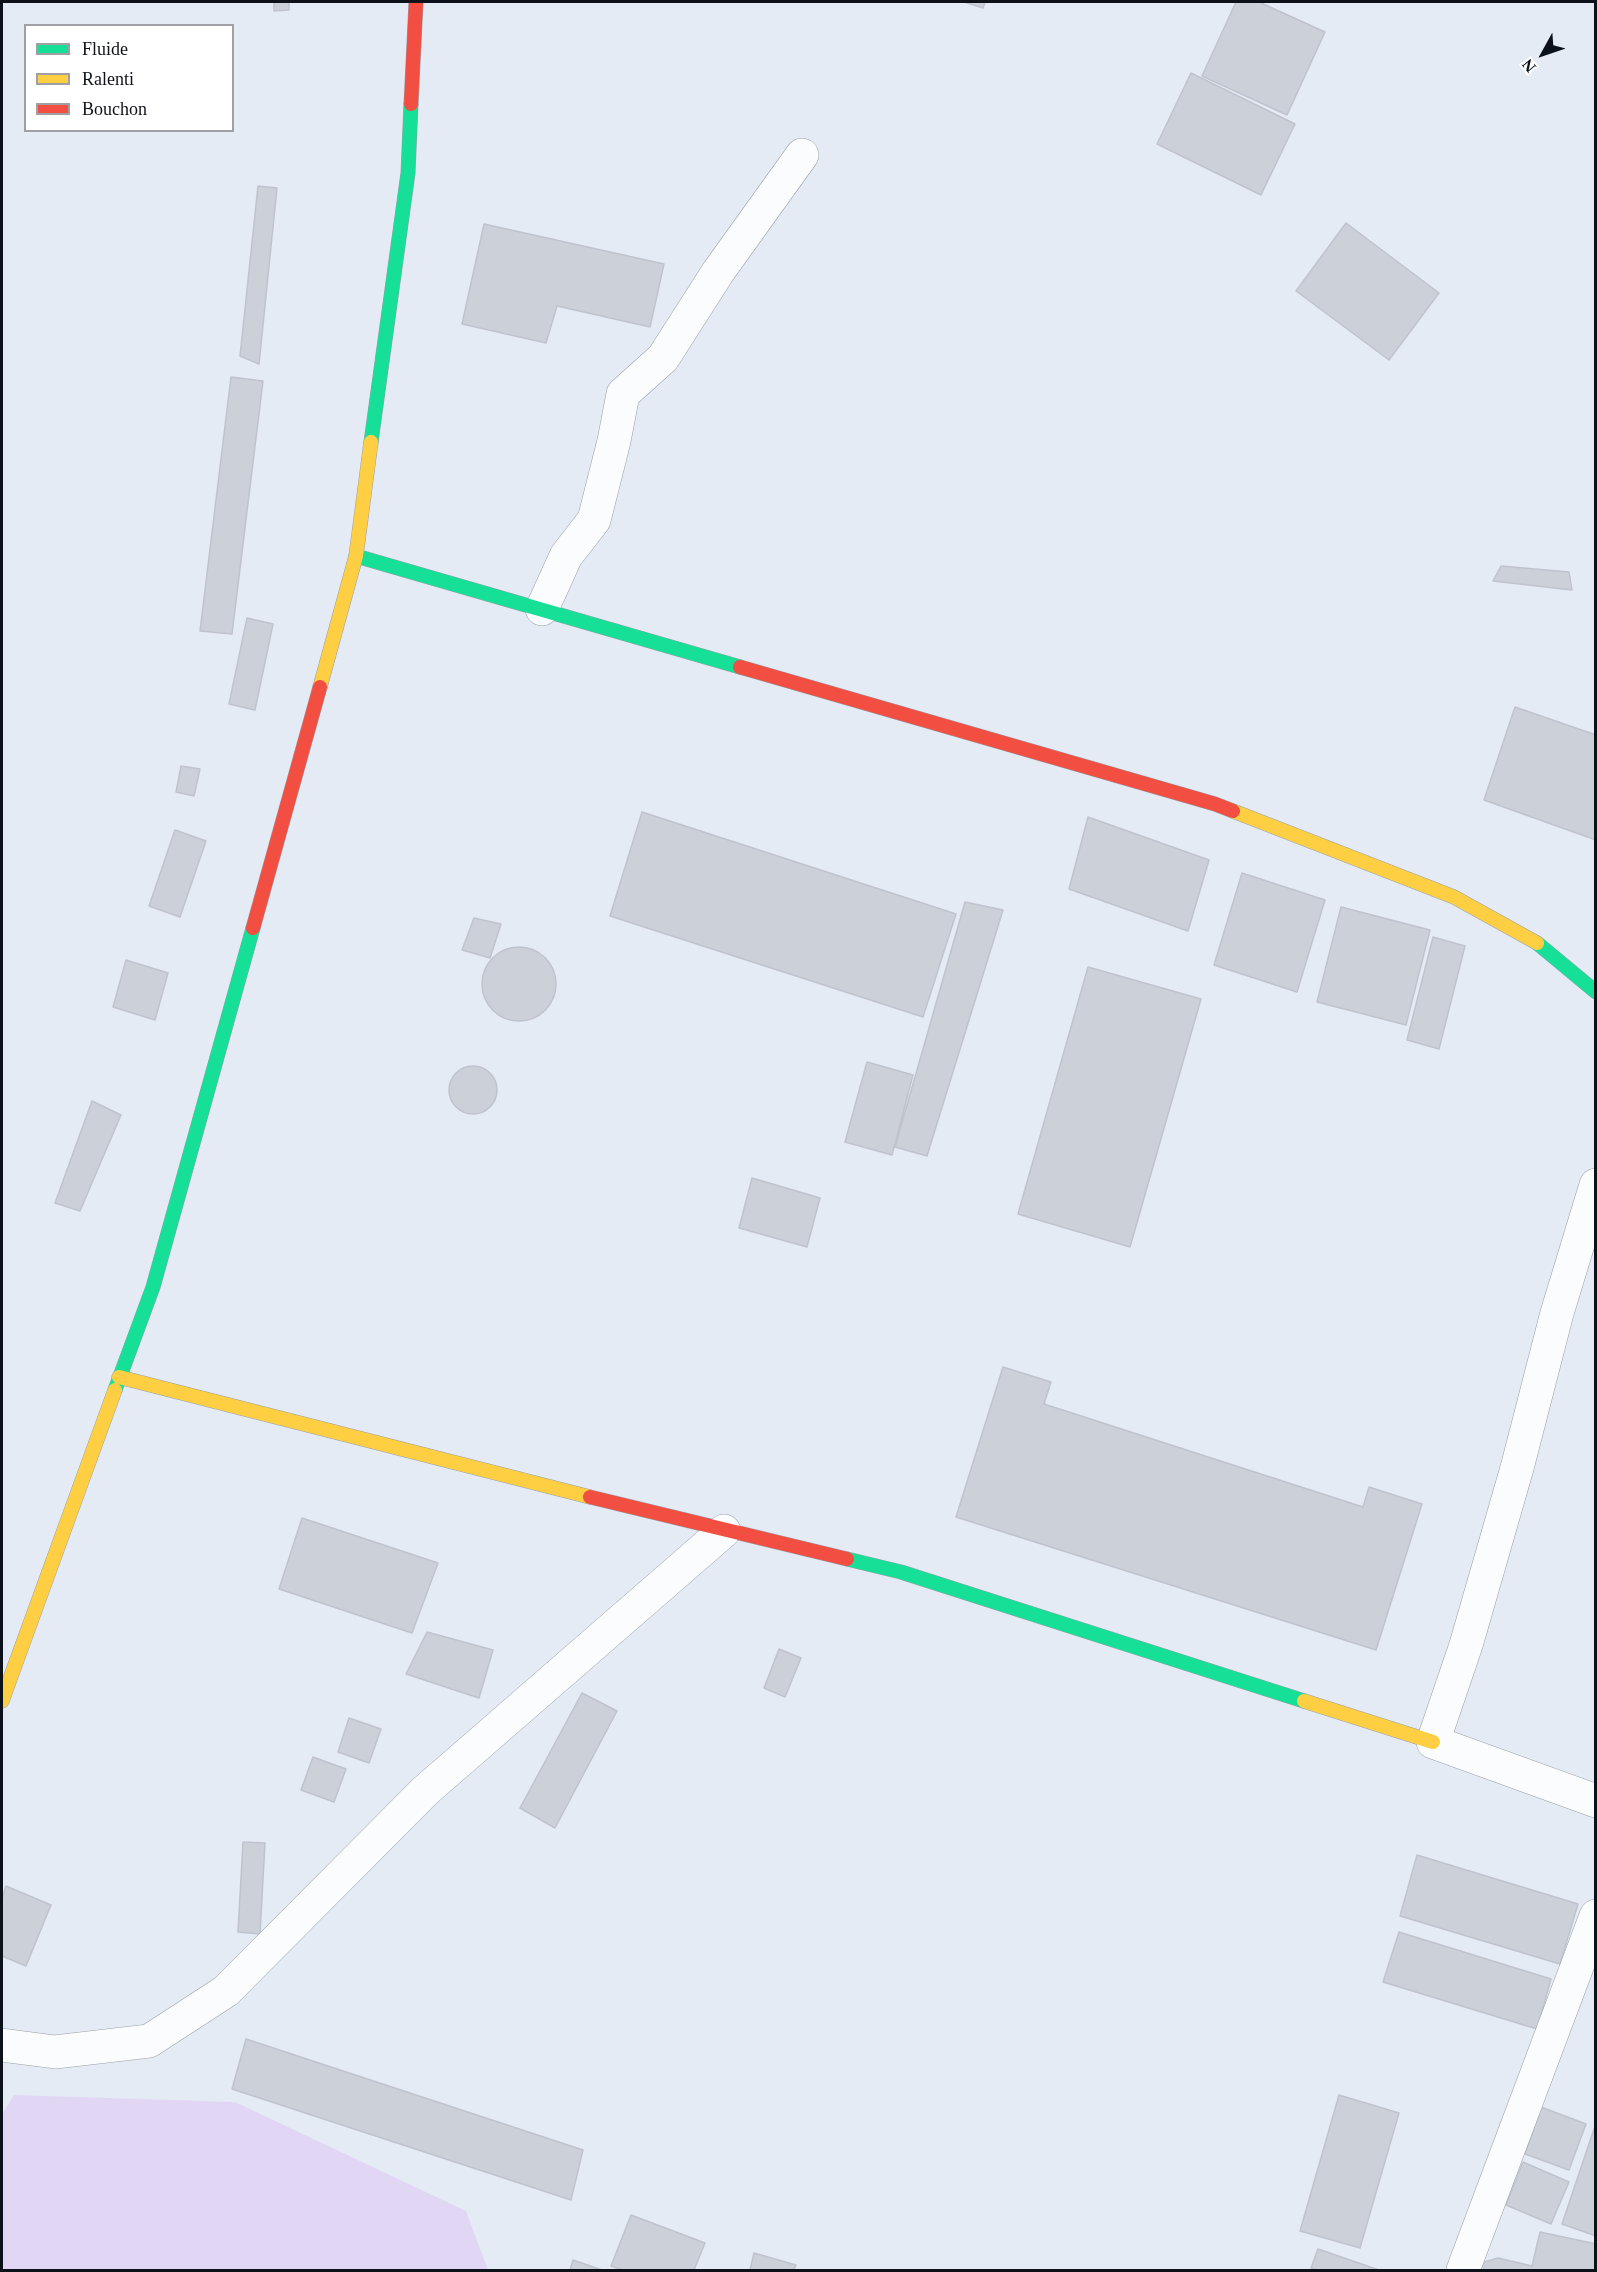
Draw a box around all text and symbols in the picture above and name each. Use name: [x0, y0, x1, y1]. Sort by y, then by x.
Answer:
legend: [24, 24, 234, 132]
north arrow: [1513, 24, 1573, 84]
text: Fluide: [82, 39, 128, 59]
text: N: [1519, 56, 1539, 76]
text: Ralenti: [82, 69, 134, 89]
text: Bouchon: [82, 99, 147, 119]

